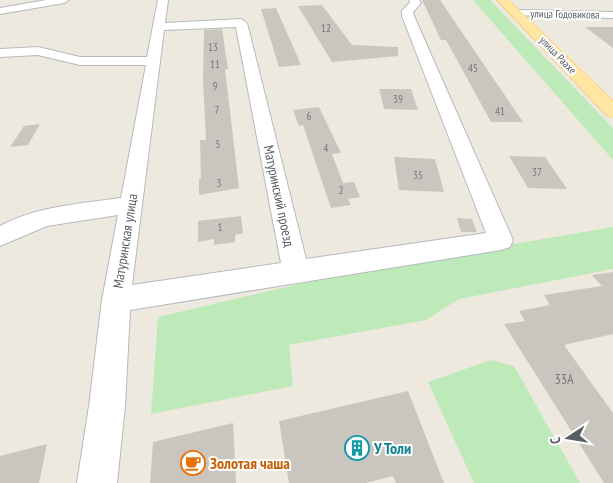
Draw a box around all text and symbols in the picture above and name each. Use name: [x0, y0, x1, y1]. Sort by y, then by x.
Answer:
street label: улица Годовикова: [530, 6, 600, 22]
house number: 12: [321, 21, 331, 35]
street label: улица Раахе: [537, 33, 580, 77]
house number: 13: [208, 40, 218, 54]
house number: 11: [210, 57, 220, 71]
house number: 45: [468, 61, 478, 75]
house number: 9: [213, 79, 218, 93]
house number: 39: [393, 92, 403, 106]
house number: 7: [215, 103, 220, 117]
house number: 41: [495, 104, 505, 118]
house number: 6: [307, 109, 312, 123]
house number: 5: [216, 137, 221, 151]
house number: 4: [324, 141, 329, 155]
street label: Матуринский проезд: [259, 144, 299, 248]
house number: 37: [532, 165, 542, 179]
house number: 35: [413, 168, 423, 182]
house number: 3: [217, 176, 222, 190]
house number: 2: [339, 183, 344, 197]
street label: Матуринская улица: [109, 192, 141, 290]
house number: 1: [218, 220, 223, 234]
house number: 33А: [554, 370, 574, 388]
north arrow: [543, 413, 593, 463]
building icon: У Толи: [344, 435, 370, 461]
text: С: [546, 435, 565, 446]
place label: У Толи: [373, 438, 411, 458]
cafe icon: Золотая чаша: [180, 450, 206, 476]
place label: Золотая чаша: [210, 453, 290, 473]

